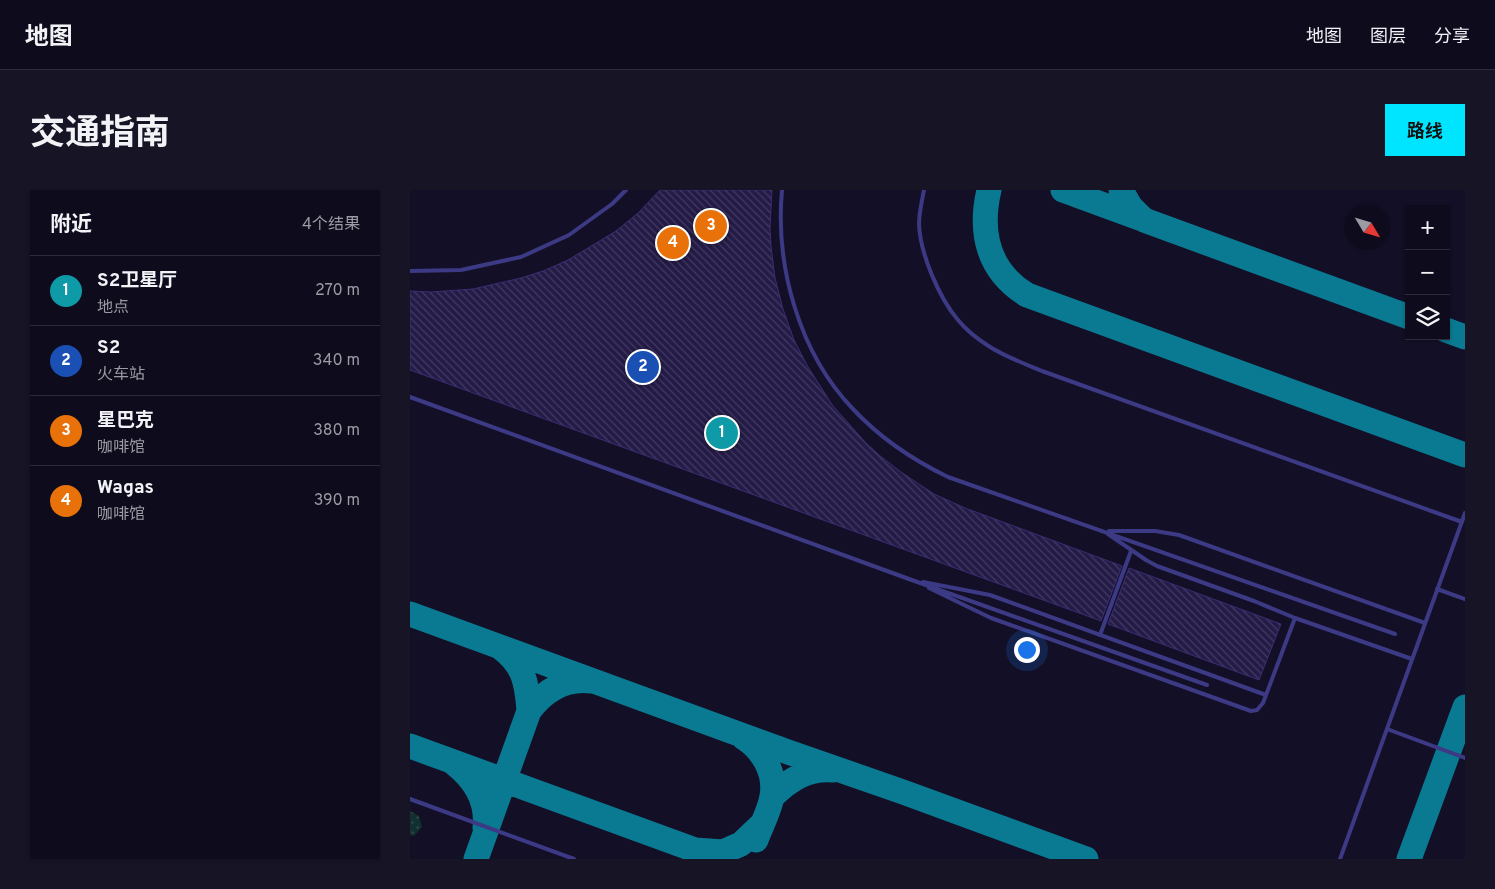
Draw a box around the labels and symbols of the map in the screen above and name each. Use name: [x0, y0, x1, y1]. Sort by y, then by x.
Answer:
north arrow: [1345, 205, 1390, 250]
pin: 3: [695, 207, 727, 245]
pin: 4: [657, 224, 689, 262]
pin: 2: [627, 348, 659, 386]
pin: 1: [706, 414, 738, 452]
your location: [1014, 637, 1040, 663]

